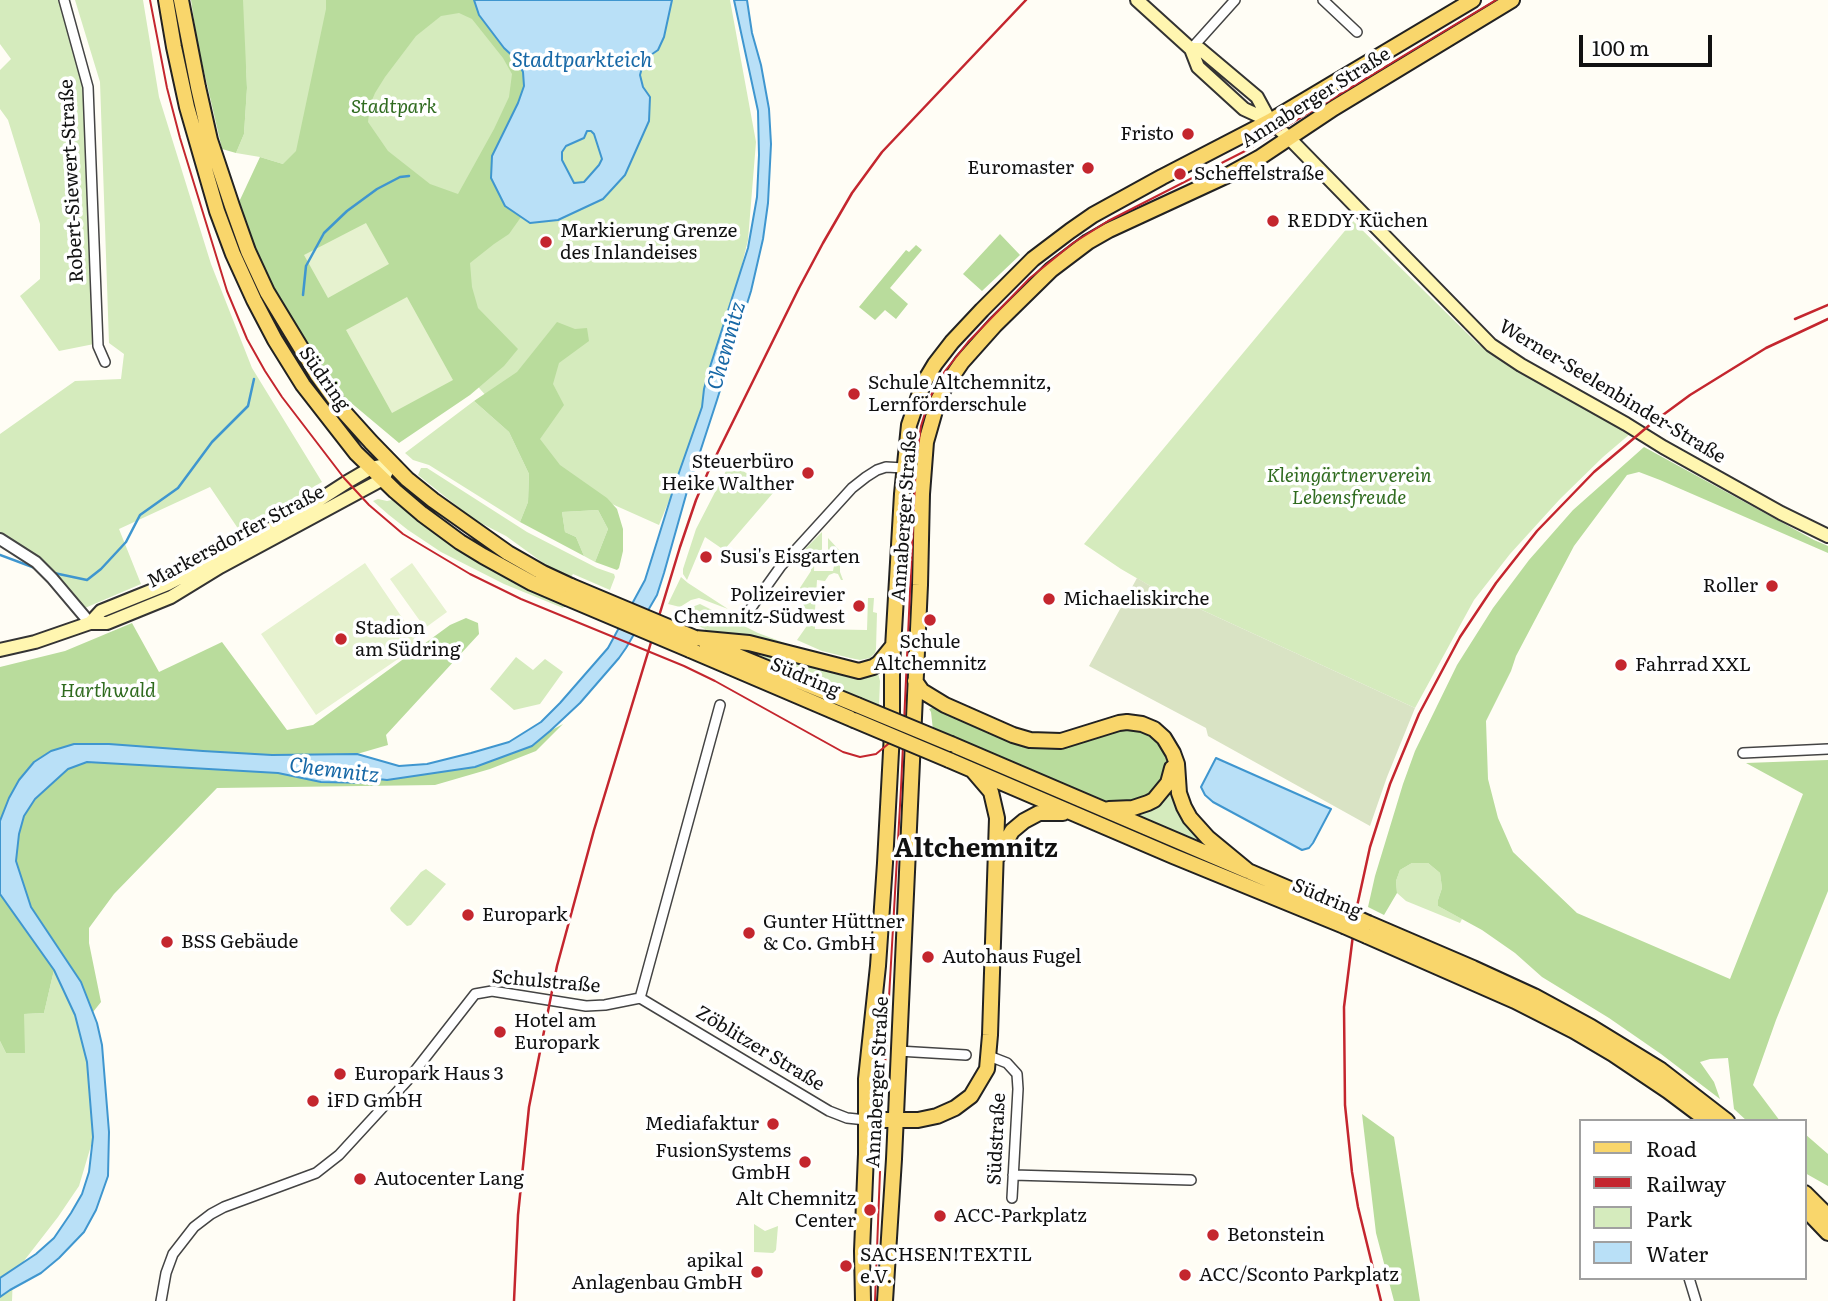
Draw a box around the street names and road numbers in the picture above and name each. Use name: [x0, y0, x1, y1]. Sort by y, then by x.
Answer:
street label: Annaberger Straße: [1237, 43, 1395, 153]
street label: Robert-Siewert-Straße: [55, 78, 89, 284]
street label: Werner-Seelenbinder-Straße: [1494, 315, 1730, 469]
street label: Südring: [294, 342, 354, 416]
street label: Annaberger Straße: [888, 430, 922, 602]
street label: Markersdorfer Straße: [144, 481, 328, 593]
street label: Südring: [767, 653, 843, 703]
street label: Südring: [1289, 874, 1365, 924]
street label: Schulstraße: [491, 966, 601, 998]
street label: Annaberger Straße: [862, 996, 894, 1168]
street label: Zöblitzer Straße: [691, 1002, 829, 1096]
street label: Südstraße: [983, 1092, 1011, 1186]

